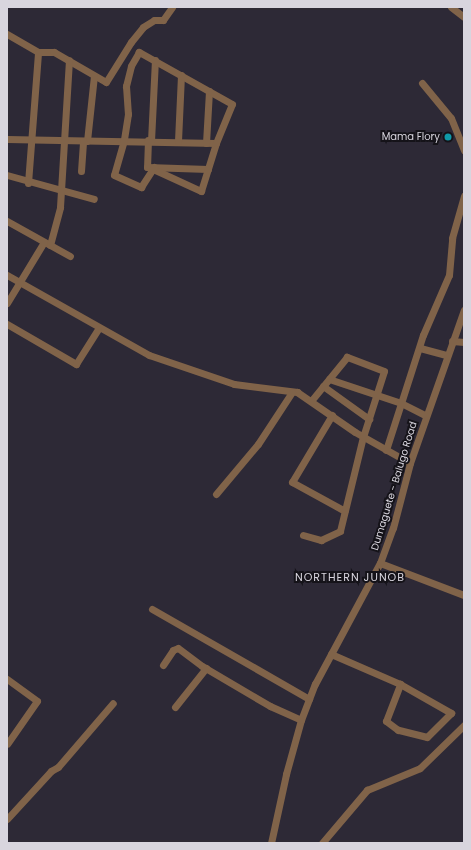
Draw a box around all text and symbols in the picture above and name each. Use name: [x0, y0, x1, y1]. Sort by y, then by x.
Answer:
place label: Mama Flory: [382, 131, 440, 143]
marker: Mama Flory: [443, 132, 453, 142]
street label: Dumaguete - Balugo Road: [369, 420, 419, 552]
district label: NORTHERN JUNOB: [295, 570, 405, 584]

